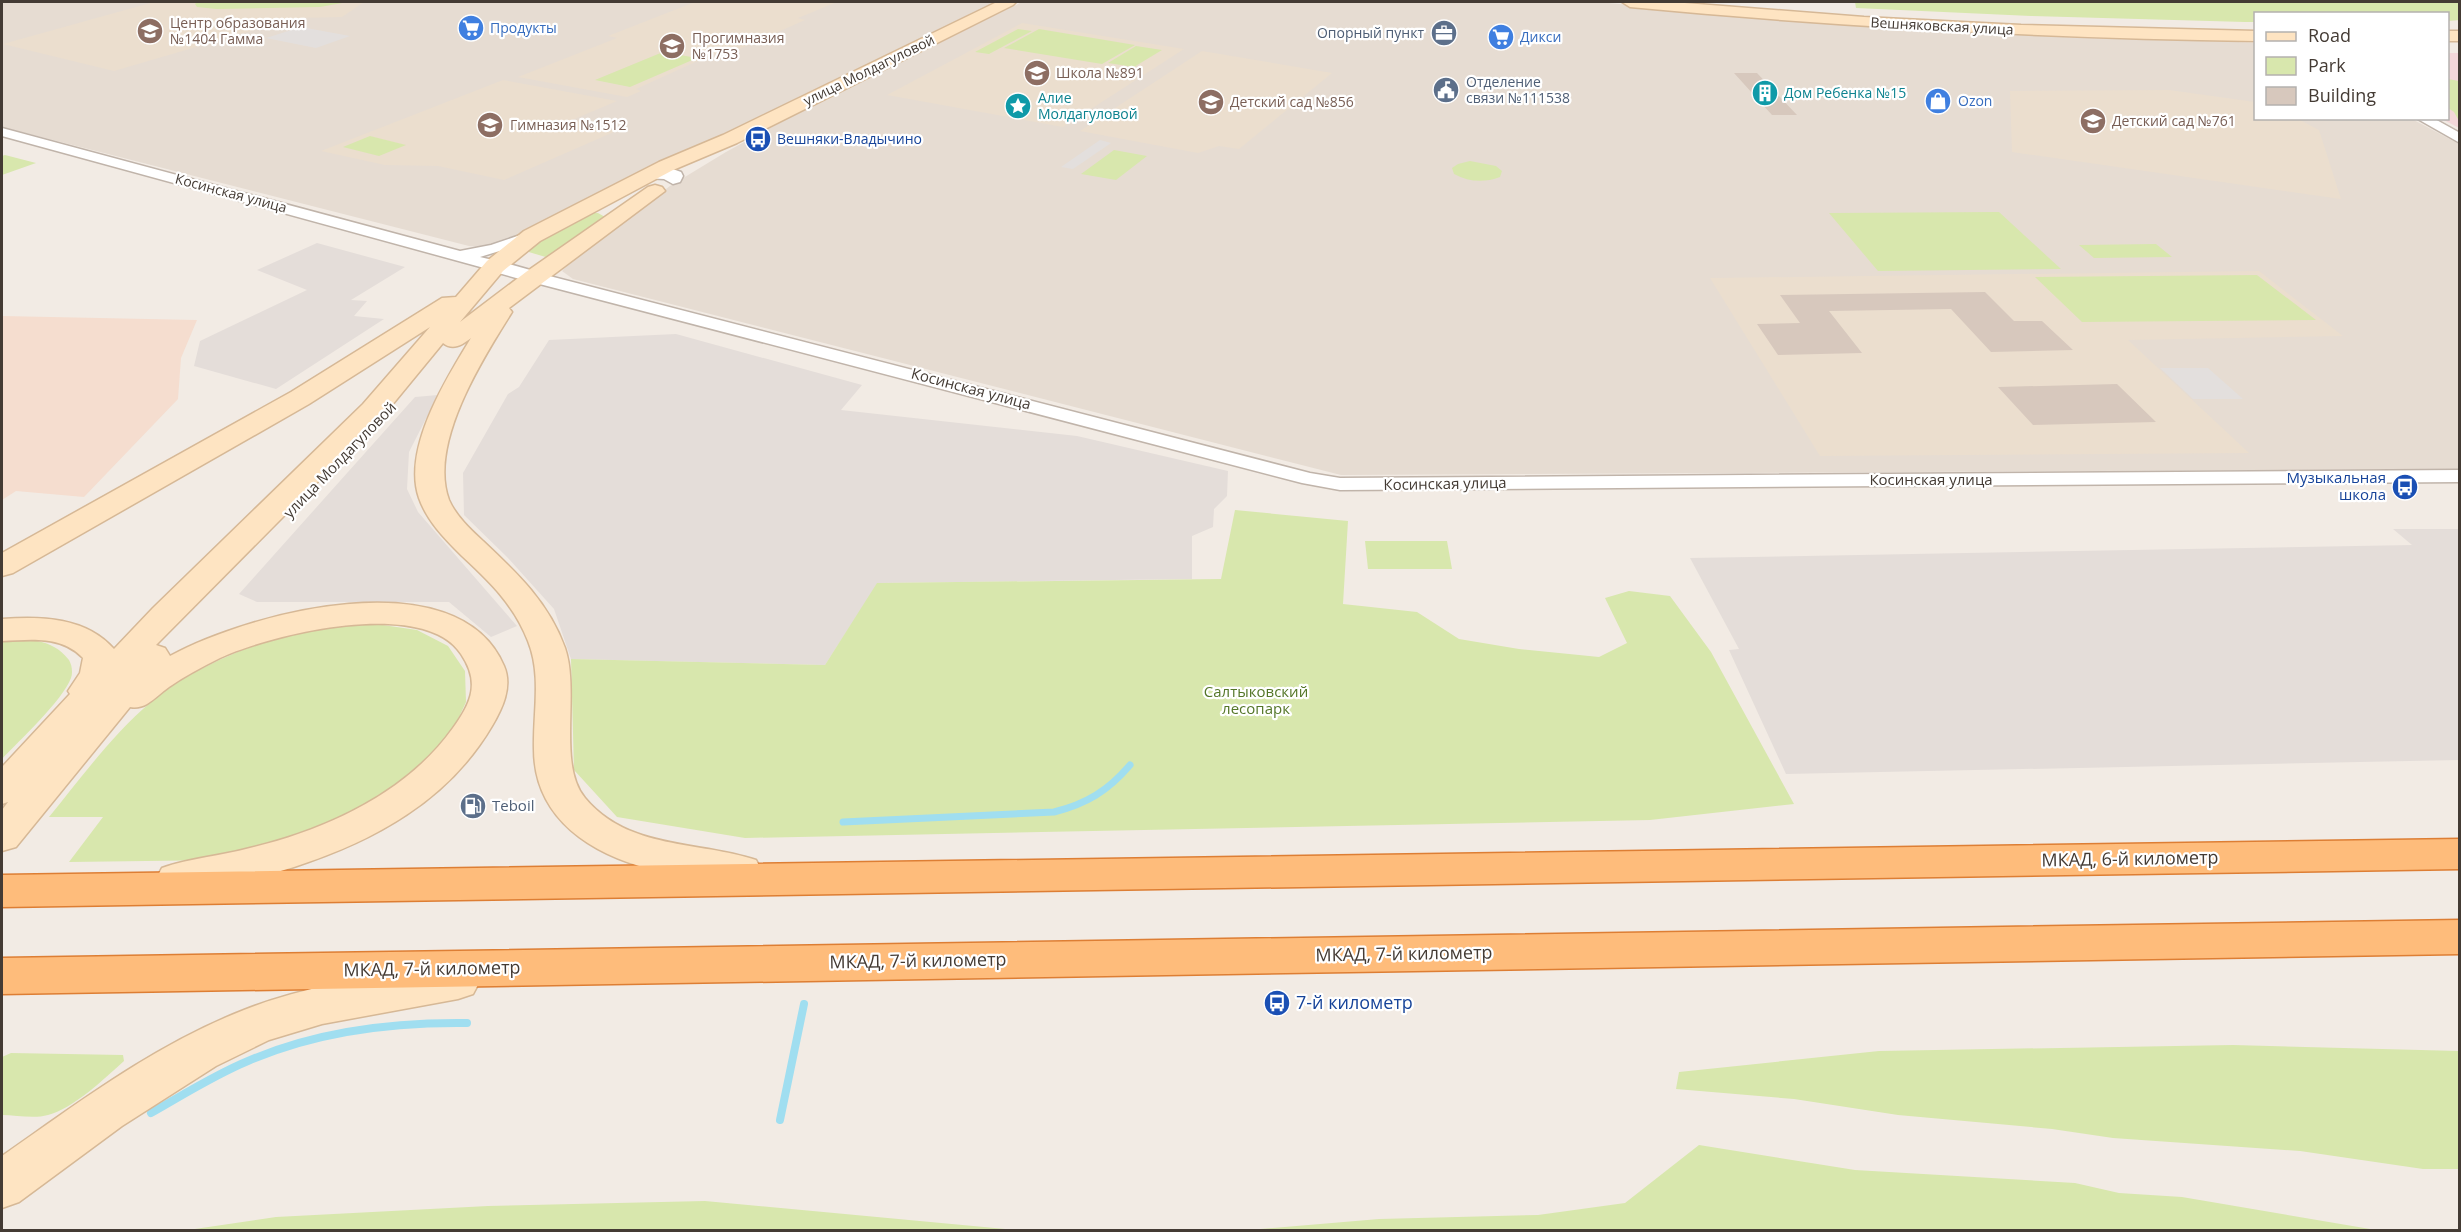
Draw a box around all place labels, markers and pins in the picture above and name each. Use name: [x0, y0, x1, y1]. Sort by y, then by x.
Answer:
place label: Центр образования №1404 Гамма: [170, 13, 305, 48]
supermarket icon: Продукты: [456, 13, 486, 43]
school or university icon: Центр образования №1404 Гамма: [135, 16, 165, 46]
place label: Продукты: [490, 18, 557, 37]
office icon: Опорный пункт: [1429, 18, 1459, 48]
supermarket icon: Дикси: [1486, 22, 1516, 52]
place label: Опорный пункт: [1317, 23, 1424, 42]
place label: Дикси: [1520, 27, 1561, 46]
place label: Прогимназия №1753: [692, 28, 784, 63]
school or university icon: Прогимназия №1753: [657, 31, 687, 61]
school or university icon: Школа №891: [1022, 58, 1052, 88]
place label: Школа №891: [1056, 63, 1144, 82]
place label: Отделение связи №111538: [1466, 72, 1570, 107]
public building icon: Отделение связи №111538: [1431, 75, 1461, 105]
building icon: Дом Ребенка №15: [1750, 78, 1780, 108]
place label: Дом Ребенка №15: [1784, 83, 1906, 102]
shop icon: Ozon: [1923, 86, 1953, 116]
school or university icon: Детский сад №856: [1196, 87, 1226, 117]
place label: Алие Молдагуловой: [1038, 88, 1138, 123]
place icon: Алие Молдагуловой: [1003, 91, 1033, 121]
place label: Ozon: [1958, 91, 1992, 110]
place label: Детский сад №856: [1230, 92, 1354, 111]
school or university icon: Детский сад №761: [2078, 106, 2108, 136]
school or university icon: Гимназия №1512: [475, 110, 505, 140]
place label: Детский сад №761: [2112, 111, 2236, 130]
place label: Гимназия №1512: [510, 115, 626, 134]
bus stop icon: Вешняки-Владычино: [743, 124, 773, 154]
place label: Вешняки-Владычино: [777, 129, 922, 148]
place label: Музыкальная школа: [2287, 467, 2386, 504]
bus stop icon: Музыкальная школа: [2390, 472, 2420, 502]
fuel station icon: Teboil: [458, 791, 488, 821]
place label: Teboil: [492, 795, 534, 815]
bus stop icon: 7-й километр: [1262, 988, 1292, 1018]
place label: 7-й километр: [1296, 990, 1413, 1014]

